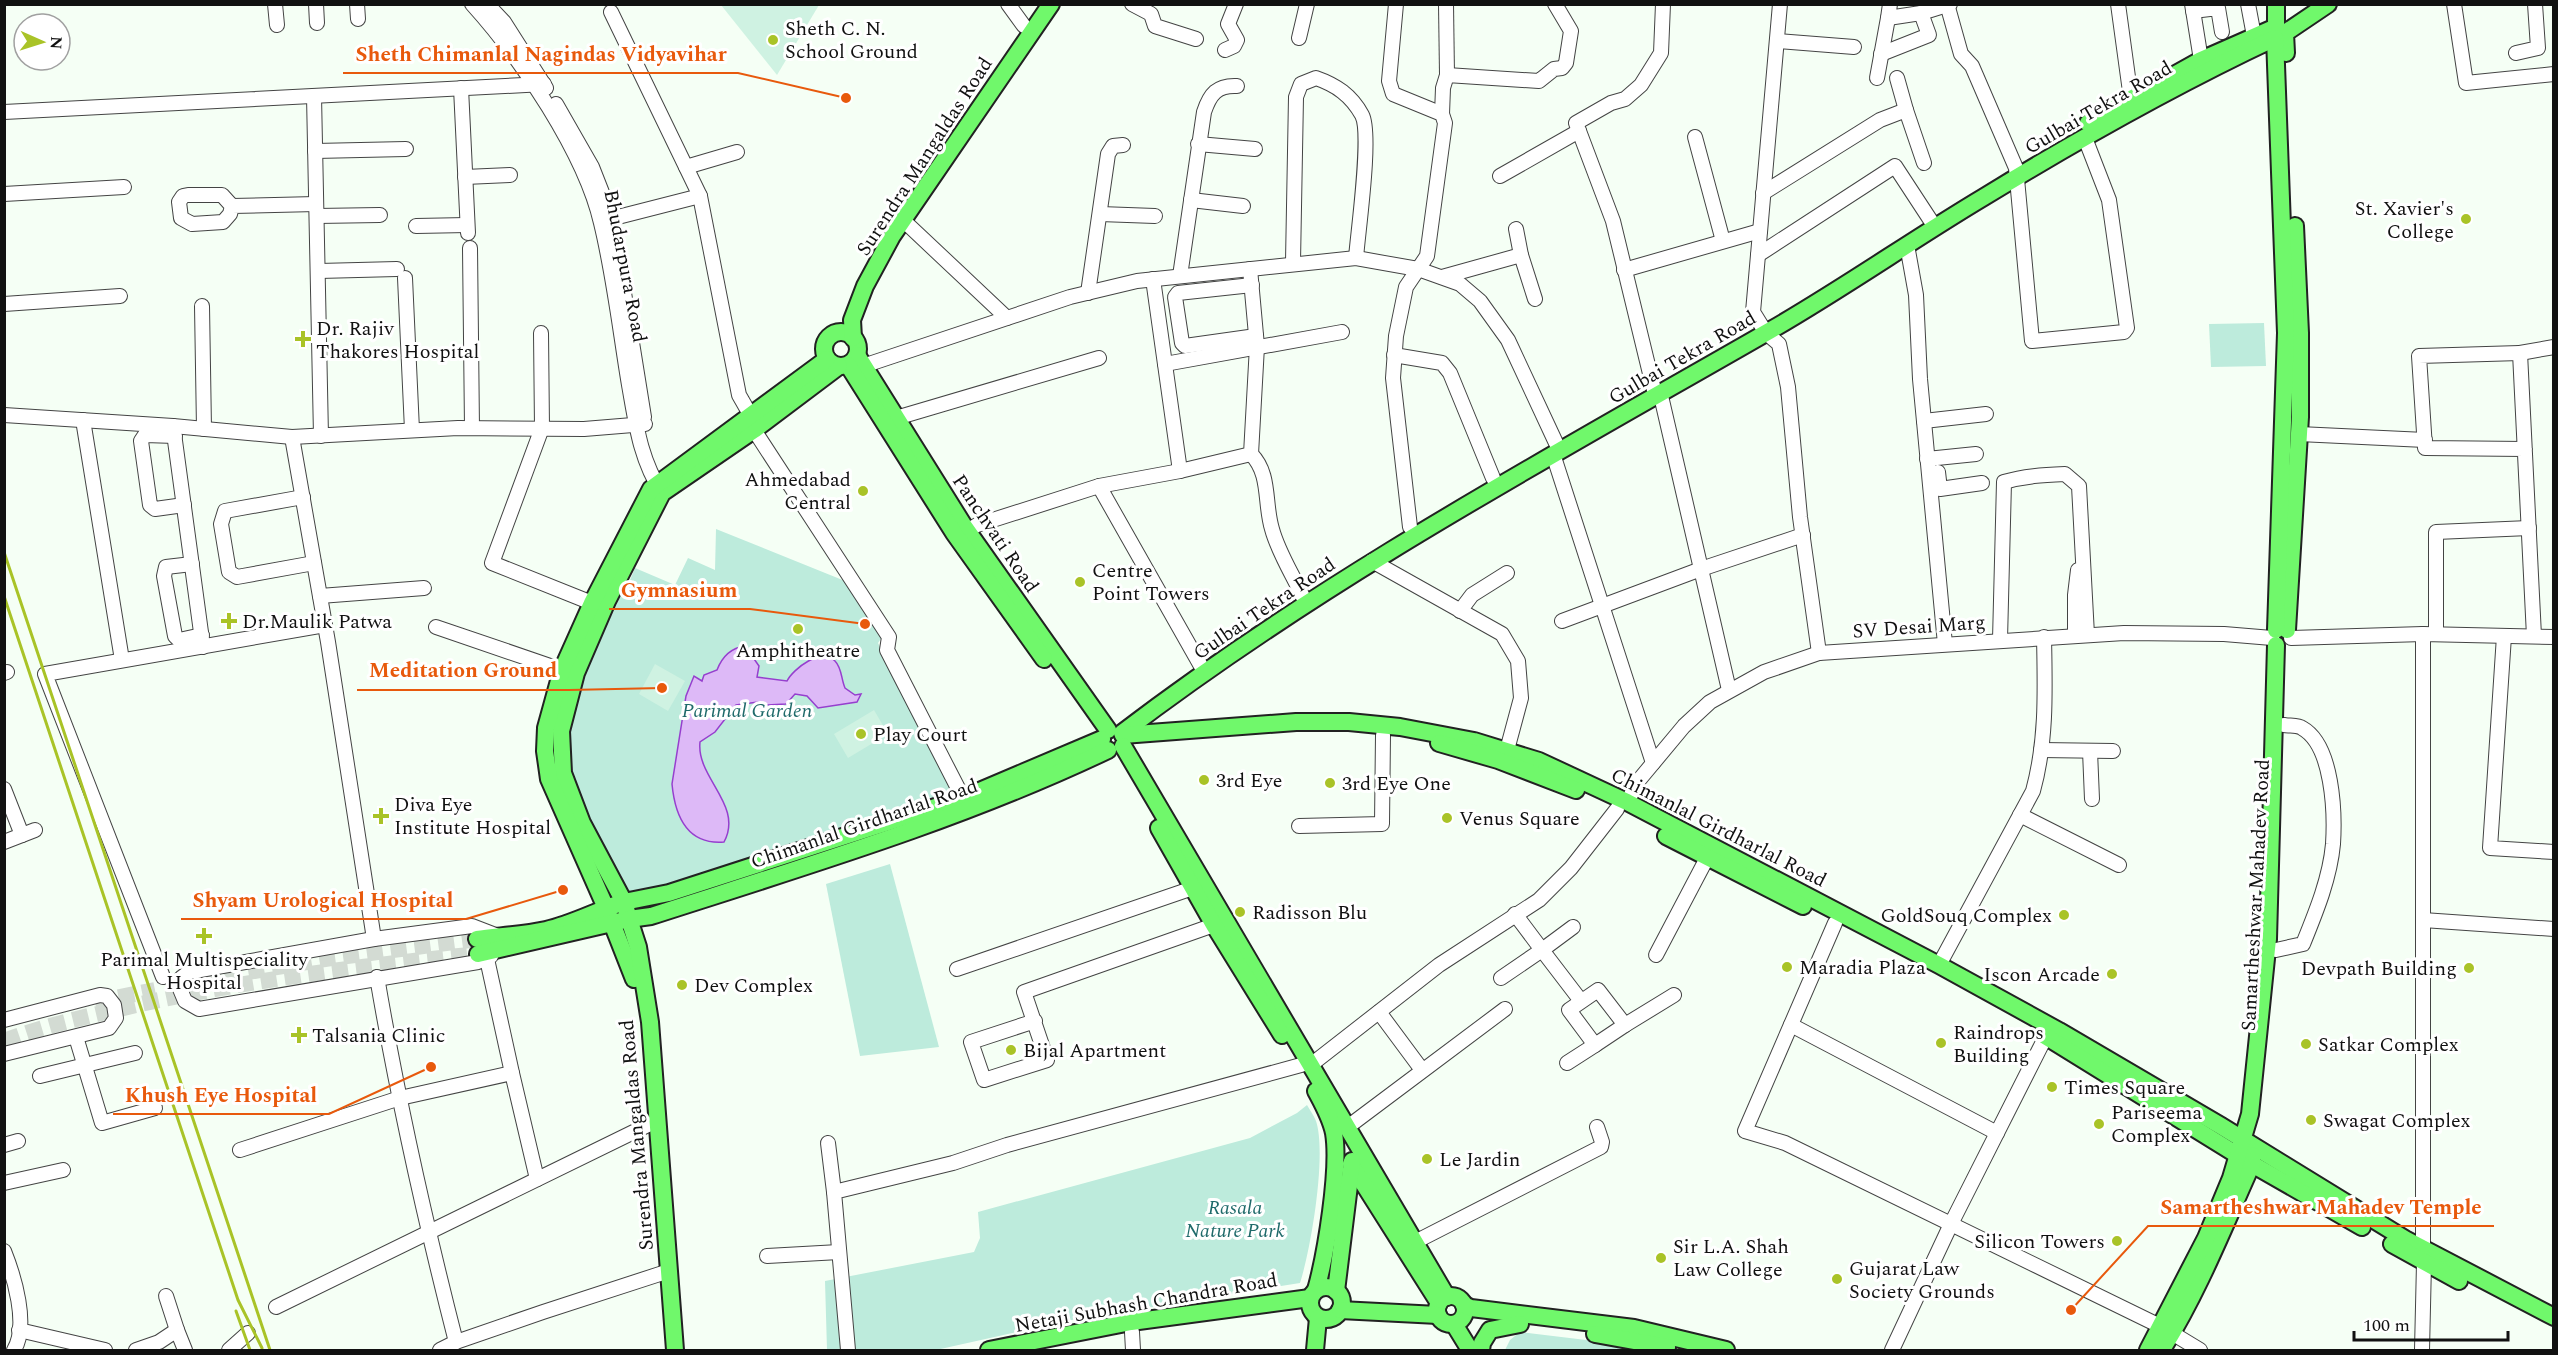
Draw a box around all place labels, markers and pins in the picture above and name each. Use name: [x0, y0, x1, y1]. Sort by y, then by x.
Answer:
place label: Sheth C. N. School Ground: [785, 14, 918, 67]
marker: Sheth C. N. School Ground: [766, 33, 780, 47]
callout: Sheth Chimanlal Nagindas Vidyavihar: [343, 34, 738, 73]
place label: St. Xavier's College: [2355, 194, 2454, 247]
marker: St. Xavier's College: [2459, 212, 2473, 226]
place label: Dr. Rajiv Thakores Hospital: [316, 314, 479, 367]
marker: Dr. Rajiv Thakores Hospital: [294, 330, 312, 348]
place label: Ahmedabad Central: [745, 465, 851, 518]
marker: Ahmedabad Central: [856, 484, 870, 498]
place label: Centre Point Towers: [1092, 556, 1210, 609]
callout: Gymnasium: [609, 570, 750, 609]
marker: Centre Point Towers: [1073, 575, 1087, 589]
place label: Dr.Maulik Patwa: [242, 607, 392, 637]
marker: Dr.Maulik Patwa: [220, 612, 238, 630]
marker: Amphitheatre: [791, 622, 805, 636]
place label: Amphitheatre: [736, 636, 860, 666]
callout: Meditation Ground: [357, 651, 569, 690]
place label: Play Court: [873, 720, 967, 750]
marker: Play Court: [854, 727, 868, 741]
place label: 3rd Eye: [1216, 766, 1282, 796]
place label: 3rd Eye One: [1342, 769, 1451, 799]
marker: 3rd Eye: [1197, 773, 1211, 787]
marker: 3rd Eye One: [1323, 776, 1337, 790]
place label: Diva Eye Institute Hospital: [394, 790, 551, 843]
place label: Venus Square: [1459, 804, 1580, 834]
marker: Diva Eye Institute Hospital: [372, 807, 390, 825]
marker: Venus Square: [1440, 811, 1454, 825]
callout: Shyam Urological Hospital: [181, 880, 466, 919]
place label: Radisson Blu: [1252, 898, 1367, 928]
place label: GoldSouq Complex: [1880, 901, 2052, 931]
marker: Radisson Blu: [1233, 905, 1247, 919]
marker: GoldSouq Complex: [2057, 908, 2071, 922]
marker: Parimal Multispeciality Hospital: [195, 927, 213, 945]
place label: Parimal Multispeciality Hospital: [100, 945, 309, 998]
place label: Maradia Plaza: [1799, 953, 1926, 983]
place label: Devpath Building: [2301, 954, 2457, 984]
marker: Maradia Plaza: [1780, 960, 1794, 974]
place label: Iscon Arcade: [1983, 960, 2100, 990]
marker: Devpath Building: [2462, 961, 2476, 975]
marker: Iscon Arcade: [2105, 967, 2119, 981]
place label: Dev Complex: [694, 971, 813, 1001]
marker: Dev Complex: [675, 978, 689, 992]
place label: Raindrops Building: [1953, 1018, 2044, 1071]
place label: Talsania Clinic: [312, 1021, 445, 1051]
marker: Talsania Clinic: [290, 1026, 308, 1044]
place label: Satkar Complex: [2318, 1030, 2459, 1060]
place label: Bijal Apartment: [1023, 1036, 1166, 1066]
marker: Raindrops Building: [1934, 1036, 1948, 1050]
marker: Satkar Complex: [2299, 1037, 2313, 1051]
marker: Bijal Apartment: [1004, 1043, 1018, 1057]
place label: Times Square: [2064, 1073, 2185, 1103]
callout: Khush Eye Hospital: [113, 1075, 329, 1114]
marker: Times Square: [2045, 1080, 2059, 1094]
place label: Pariseema Complex: [2111, 1098, 2202, 1151]
place label: Swagat Complex: [2323, 1106, 2471, 1136]
marker: Swagat Complex: [2304, 1113, 2318, 1127]
marker: Pariseema Complex: [2092, 1117, 2106, 1131]
place label: Le Jardin: [1439, 1145, 1520, 1175]
marker: Le Jardin: [1420, 1152, 1434, 1166]
callout: Samartheshwar Mahadev Temple: [2148, 1187, 2494, 1226]
place label: Silicon Towers: [1974, 1227, 2105, 1257]
place label: Sir L.A. Shah Law College: [1673, 1232, 1789, 1285]
marker: Silicon Towers: [2110, 1234, 2124, 1248]
marker: Sir L.A. Shah Law College: [1654, 1251, 1668, 1265]
place label: Gujarat Law Society Grounds: [1849, 1254, 1995, 1307]
marker: Gujarat Law Society Grounds: [1830, 1272, 1844, 1286]

